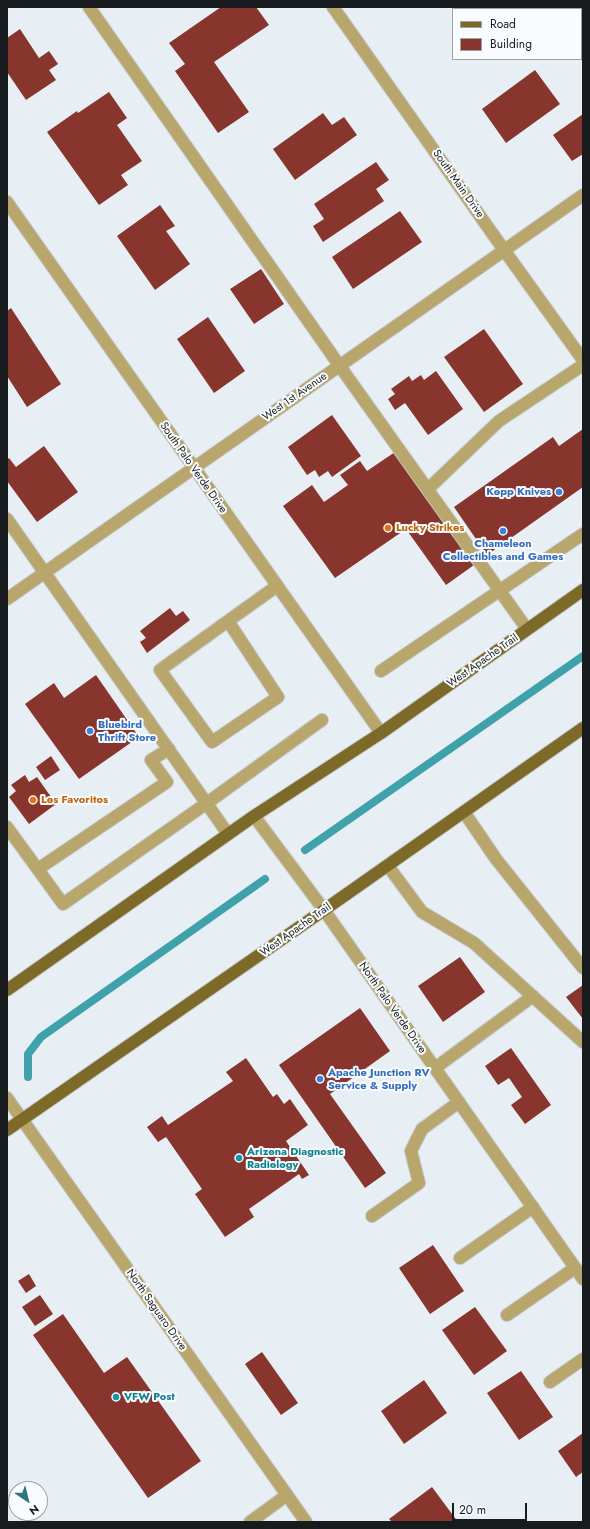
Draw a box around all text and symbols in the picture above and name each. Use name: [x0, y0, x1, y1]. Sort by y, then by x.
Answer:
legend: [452, 8, 582, 60]
text: Road: [490, 15, 516, 33]
text: Building: [490, 35, 532, 53]
street label: South Main Drive: [430, 147, 486, 221]
street label: West 1st Avenue: [260, 370, 330, 424]
street label: South Palo Verde Drive: [157, 420, 229, 516]
place label: Kopp Knives: [486, 485, 551, 499]
marker: Kopp Knives: [554, 487, 564, 497]
place label: Lucky Strikes: [396, 521, 464, 535]
marker: Lucky Strikes: [383, 523, 393, 533]
marker: Chameleon Collectibles and Games: [498, 526, 508, 536]
place label: Chameleon Collectibles and Games: [443, 537, 563, 563]
street label: West Apache Trail: [445, 632, 521, 690]
place label: Bluebird Thrift Store: [98, 718, 156, 744]
marker: Bluebird Thrift Store: [85, 726, 95, 736]
place label: Los Favoritos: [41, 793, 108, 807]
marker: Los Favoritos: [28, 795, 38, 805]
street label: West Apache Trail: [258, 901, 334, 959]
street label: North Palo Verde Drive: [356, 960, 428, 1056]
place label: Apache Junction RV Service & Supply: [328, 1066, 430, 1092]
marker: Apache Junction RV Service & Supply: [315, 1074, 325, 1084]
place label: Arizona Diagnostic Radiology: [247, 1145, 344, 1171]
marker: Arizona Diagnostic Radiology: [234, 1153, 244, 1163]
street label: North Saguaro Drive: [123, 1267, 189, 1353]
place label: VFW Post: [124, 1390, 175, 1404]
marker: VFW Post: [111, 1392, 121, 1402]
north arrow: [8, 1481, 48, 1521]
scale bar: [454, 1495, 529, 1521]
text: N: [26, 1501, 42, 1519]
text: 20 m: [459, 1501, 486, 1519]

